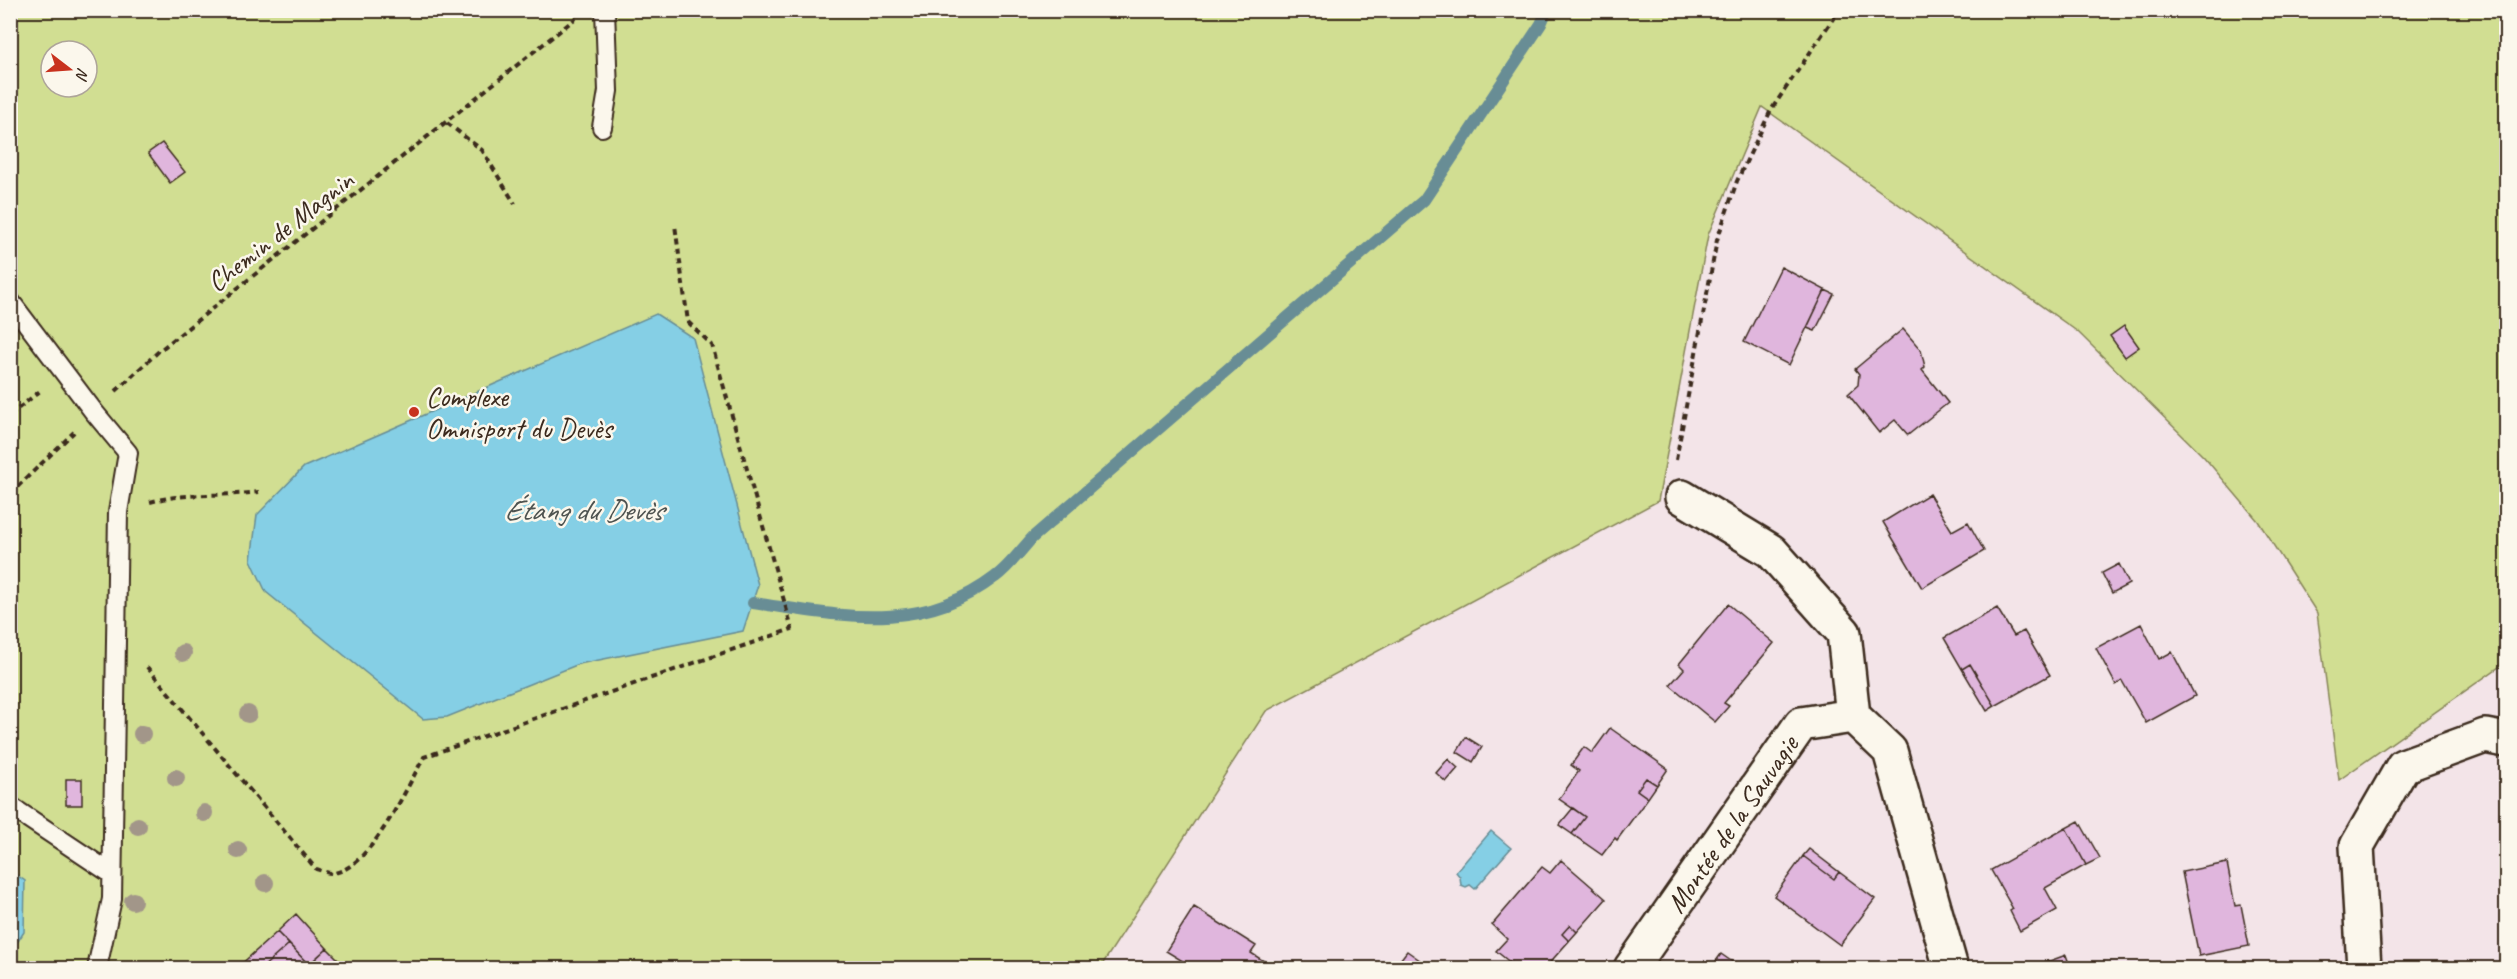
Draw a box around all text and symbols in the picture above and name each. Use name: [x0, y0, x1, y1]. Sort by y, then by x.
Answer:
north arrow: [39, 39, 99, 99]
text: N: [70, 65, 93, 84]
street label: Chemin de Magnin: [200, 162, 361, 299]
place label: Complexe Omnisport du Devès: [426, 379, 614, 446]
marker: Complexe Omnisport du Devès: [407, 405, 421, 419]
water label: Étang du Devès: [504, 491, 668, 529]
street label: Montée de la Sauvagie: [1658, 727, 1807, 919]

